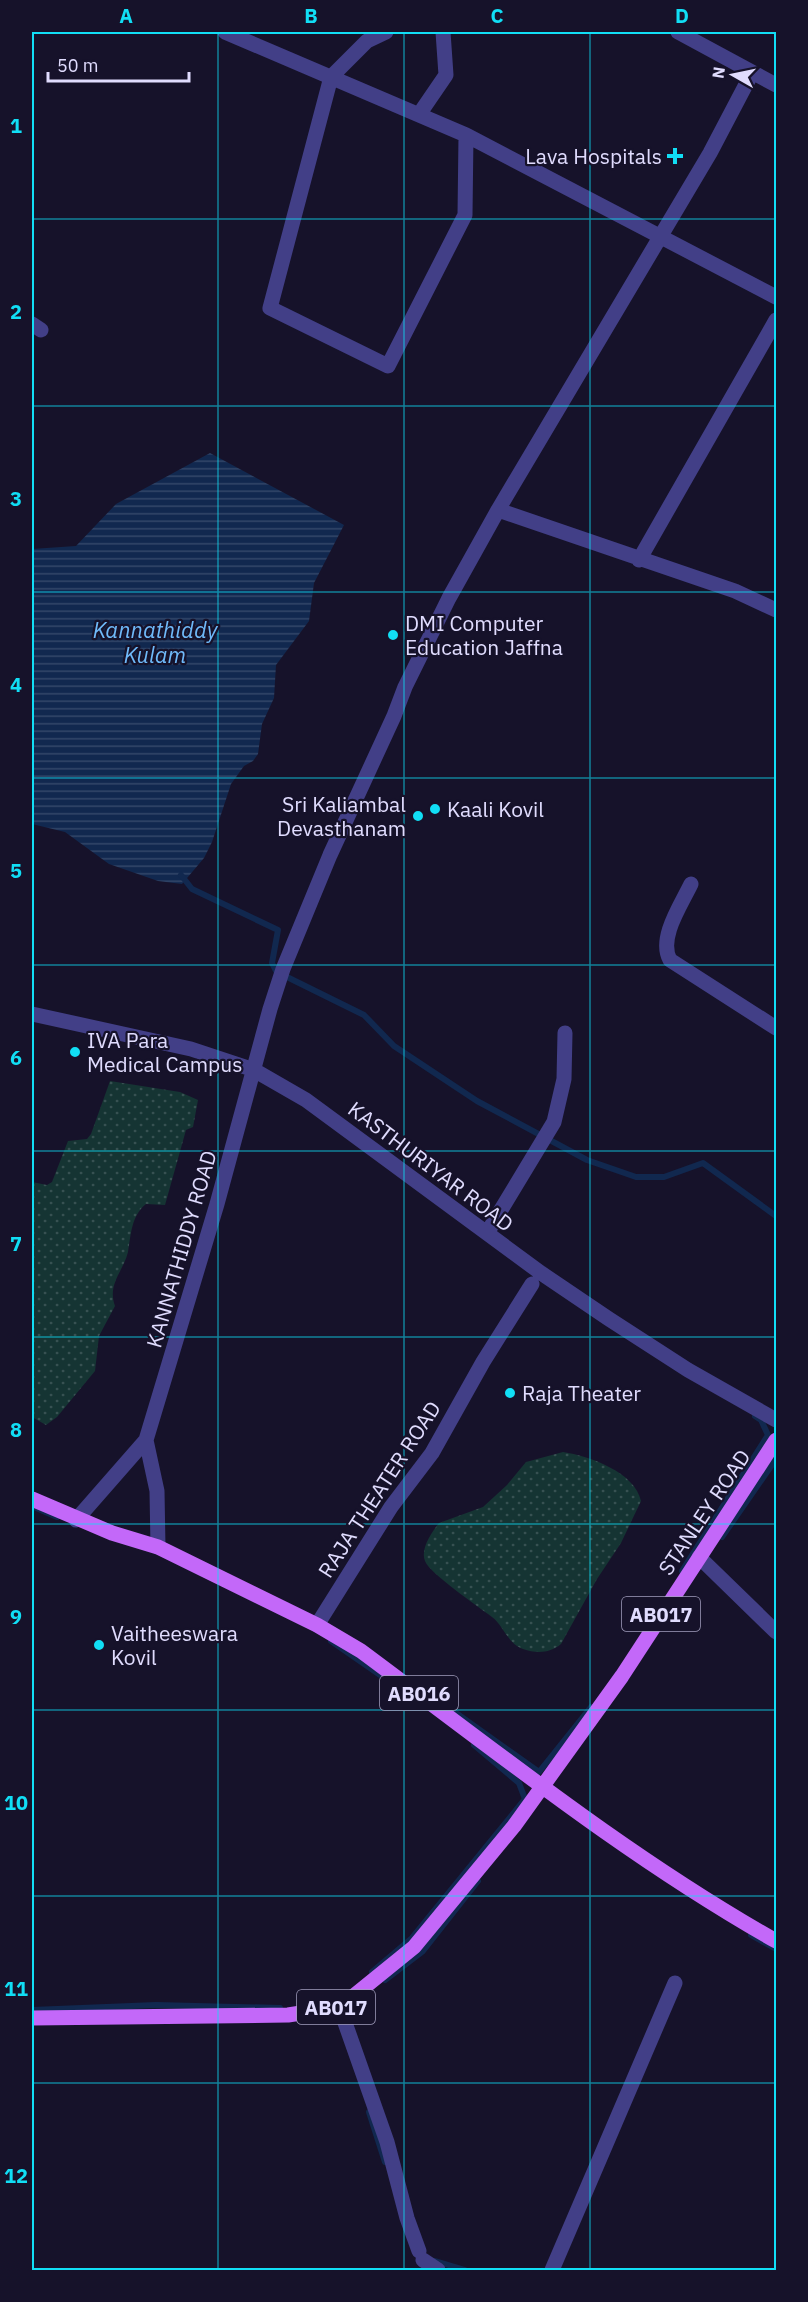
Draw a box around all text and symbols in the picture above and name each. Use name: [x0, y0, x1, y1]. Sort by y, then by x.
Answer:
text: A: [119, 2, 133, 29]
text: B: [304, 2, 318, 29]
text: C: [490, 2, 504, 29]
text: D: [675, 2, 689, 29]
scale bar: [48, 45, 189, 83]
north arrow: [703, 45, 763, 105]
text: 50 m: [57, 54, 99, 77]
text: N: [707, 65, 729, 80]
text: 1: [10, 112, 22, 139]
place label: Lava Hospitals: [525, 142, 662, 170]
marker: Lava Hospitals: [666, 147, 684, 165]
text: 2: [10, 298, 22, 325]
text: 3: [10, 485, 22, 512]
place label: DMI Computer Education Jaffna: [405, 609, 563, 661]
water label: Kannathiddy Kulam: [93, 615, 219, 669]
marker: DMI Computer Education Jaffna: [386, 628, 400, 642]
text: 4: [10, 671, 22, 698]
place label: Sri Kaliambal Devasthanam: [277, 790, 406, 842]
place label: Kaali Kovil: [447, 795, 544, 823]
marker: Kaali Kovil: [428, 802, 442, 816]
marker: Sri Kaliambal Devasthanam: [411, 809, 425, 823]
text: 5: [10, 857, 22, 884]
place label: IVA Para Medical Campus: [87, 1026, 242, 1078]
text: 6: [10, 1044, 22, 1071]
marker: IVA Para Medical Campus: [68, 1045, 82, 1059]
street label: KASTHURIYAR ROAD: [343, 1095, 519, 1237]
street label: KANNATHIDDY ROAD: [139, 1147, 223, 1351]
text: 7: [10, 1230, 22, 1257]
place label: Raja Theater: [522, 1379, 641, 1407]
marker: Raja Theater: [503, 1386, 517, 1400]
street label: RAJA THEATER ROAD: [311, 1395, 447, 1583]
text: 8: [10, 1416, 22, 1443]
street label: STANLEY ROAD: [652, 1444, 756, 1580]
road number: AB017: [622, 1597, 700, 1631]
text: 9: [10, 1603, 22, 1630]
place label: Vaitheeswara Kovil: [111, 1619, 238, 1671]
marker: Vaitheeswara Kovil: [92, 1638, 106, 1652]
road number: AB016: [380, 1676, 458, 1710]
text: 10: [4, 1789, 28, 1816]
text: 11: [4, 1975, 28, 2002]
road number: AB017: [297, 1990, 375, 2024]
text: 12: [4, 2162, 28, 2189]

